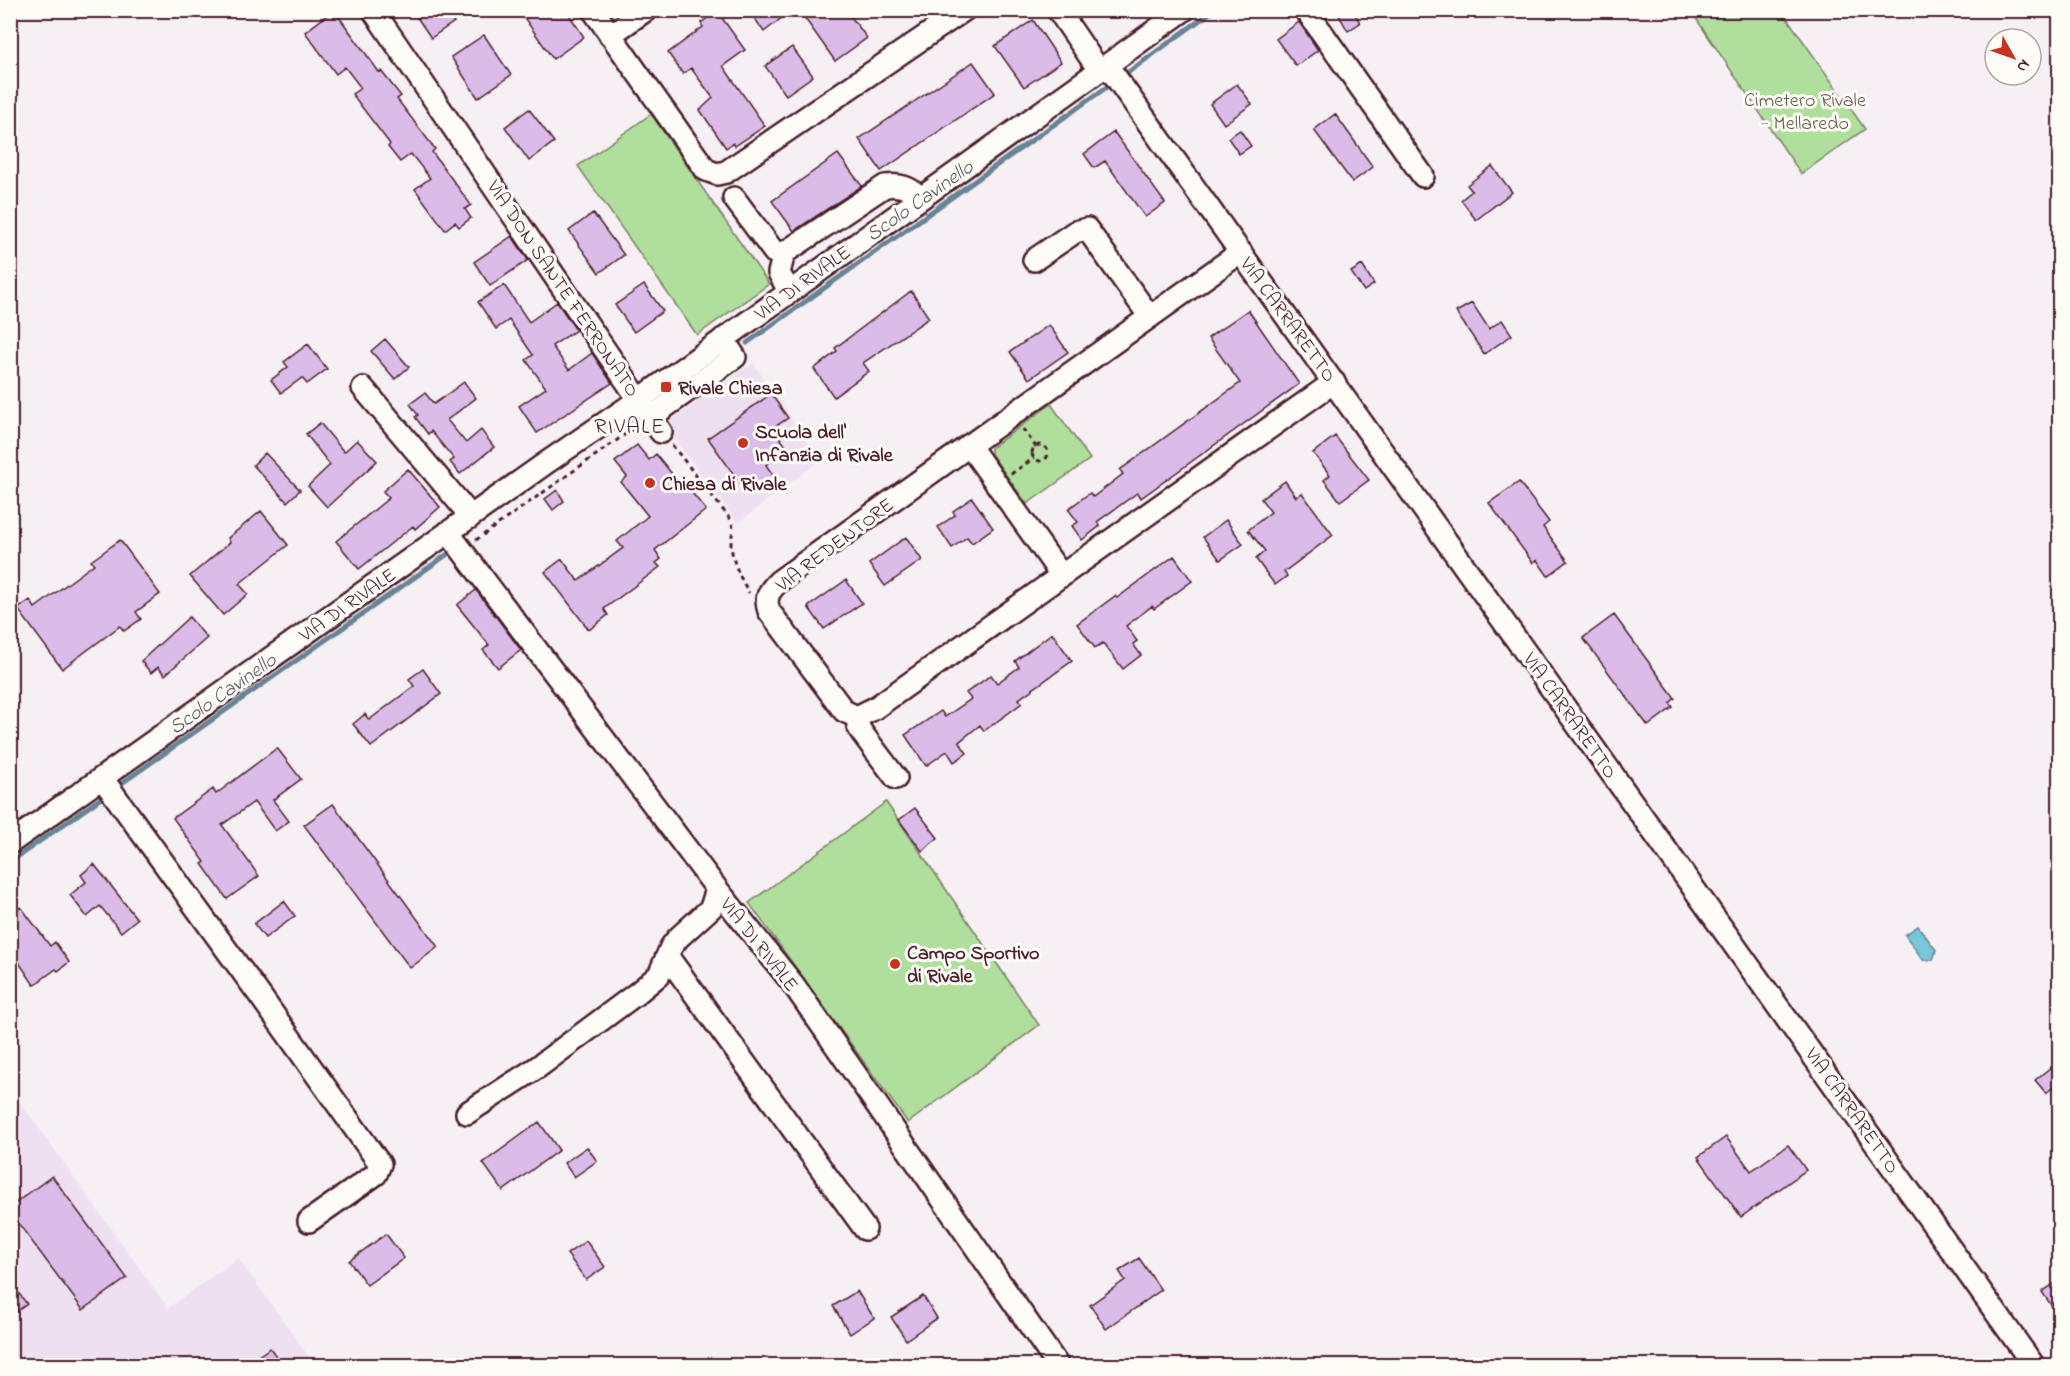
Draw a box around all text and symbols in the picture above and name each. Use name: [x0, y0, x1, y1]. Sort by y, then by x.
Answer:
north arrow: [1983, 27, 2043, 87]
text: N: [2010, 54, 2036, 77]
park label: Cimetero Rivale - Mellaredo: [1744, 87, 1866, 139]
water label: Scolo Cavinello: [860, 153, 981, 250]
street label: VIA DON SANTE FERRONATO: [478, 174, 646, 404]
street label: VIA DI RIVALE: [749, 239, 858, 329]
street label: VIA CARRARETTO: [1231, 251, 1342, 389]
place label: Rivale Chiesa: [678, 375, 783, 404]
marker: Rivale Chiesa: [659, 380, 673, 394]
district label: RIVALE: [594, 412, 666, 444]
place label: Scuola dell' Infanzia di Rivale: [755, 419, 894, 471]
marker: Scuola dell' Infanzia di Rivale: [736, 436, 750, 450]
place label: Chiesa di Rivale: [662, 471, 787, 500]
marker: Chiesa di Rivale: [643, 476, 657, 490]
street label: VIA REDENTORE: [769, 492, 901, 601]
street label: VIA DI RIVALE: [293, 562, 403, 651]
water label: Scolo Cavinello: [163, 646, 284, 743]
street label: VIA CARRARETTO: [1514, 647, 1623, 786]
street label: VIA DI RIVALE: [711, 891, 804, 999]
place label: Campo Sportivo di Rivale: [907, 940, 1039, 992]
marker: Campo Sportivo di Rivale: [888, 957, 902, 971]
street label: VIA CARRARETTO: [1796, 1042, 1905, 1181]

